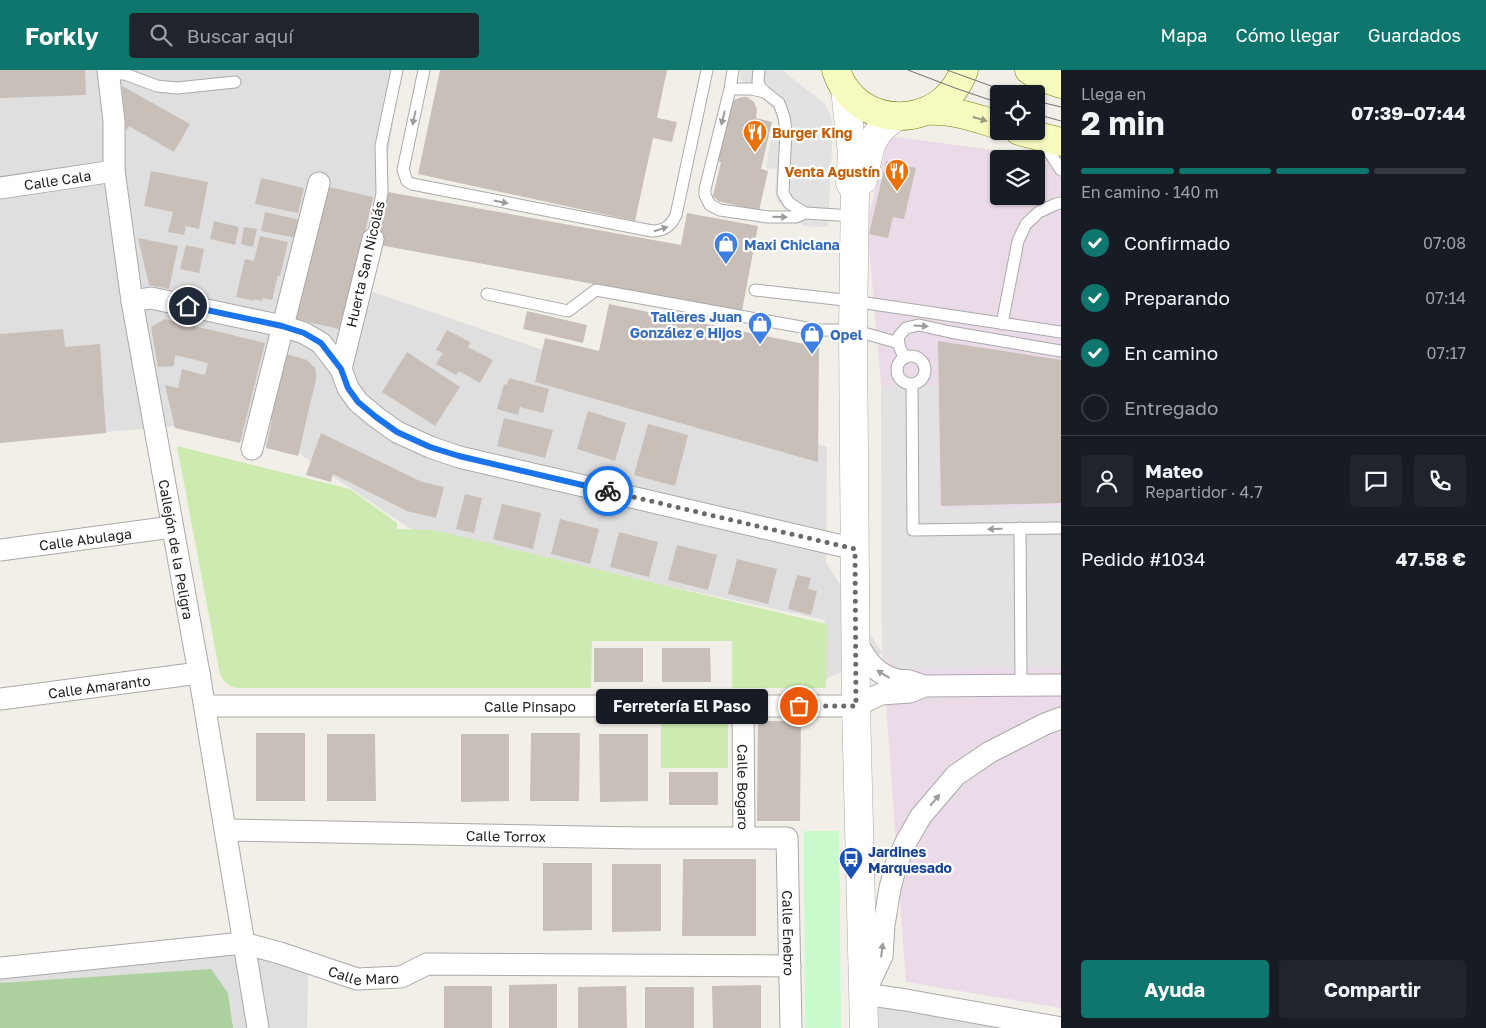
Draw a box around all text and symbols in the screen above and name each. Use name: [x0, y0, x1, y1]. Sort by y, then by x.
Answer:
search box: [129, 13, 479, 58]
text: Forkly: [25, 21, 99, 50]
icon: search: [147, 21, 175, 49]
text: Buscar aquí: [187, 24, 293, 47]
text: Mapa: [1161, 24, 1207, 46]
text: Cómo llegar: [1235, 24, 1340, 46]
text: Guardados: [1368, 24, 1461, 46]
text: Llega en: [1081, 84, 1146, 104]
map controls: [990, 85, 1045, 205]
button: locate: [990, 85, 1045, 140]
text: 07:39–07:44: [1351, 101, 1466, 124]
text: 2 min: [1081, 104, 1165, 142]
one-way arrow: [410, 110, 418, 125]
one-way arrow: [718, 110, 726, 125]
one-way arrow: [972, 116, 987, 124]
restaurant icon: Burger King: [742, 119, 768, 153]
place label: Burger King: [772, 124, 852, 141]
button: layers: [990, 150, 1045, 205]
restaurant icon: Venta Agustín: [884, 158, 910, 192]
place label: Venta Agustín: [785, 163, 880, 180]
street label: Calle Cala: [23, 166, 92, 193]
text: En camino · 140 m: [1081, 182, 1219, 202]
street label: Huerta San Nicolás: [342, 199, 388, 329]
one-way arrow: [494, 199, 510, 207]
one-way arrow: [772, 213, 788, 221]
one-way arrow: [653, 224, 668, 232]
icon: check: [1081, 229, 1109, 257]
shop icon: Maxi Chiclana: [713, 231, 739, 265]
text: Confirmado: [1124, 231, 1230, 254]
text: 07:08: [1423, 233, 1466, 253]
place label: Maxi Chiclana: [744, 236, 840, 253]
icon: check: [1081, 284, 1109, 312]
pin: [167, 285, 209, 327]
text: Preparando: [1124, 286, 1230, 309]
text: 07:14: [1425, 288, 1466, 308]
icon: home: [174, 292, 202, 320]
place label: Talleres Juan González e Hijos: [630, 308, 742, 341]
shop icon: Talleres Juan González e Hijos: [747, 311, 773, 345]
shop icon: Opel: [799, 321, 825, 355]
one-way arrow: [913, 323, 929, 331]
place label: Opel: [830, 326, 863, 343]
icon: check: [1081, 339, 1109, 367]
text: En camino: [1124, 341, 1218, 364]
text: 07:17: [1427, 343, 1466, 363]
text: Entregado: [1124, 396, 1218, 419]
button: person: [1081, 455, 1133, 507]
button: chat: [1350, 455, 1402, 507]
button: phone: [1414, 455, 1466, 507]
text: Mateo: [1145, 459, 1203, 482]
courier: [583, 466, 633, 516]
icon: bike: [594, 477, 622, 505]
street label: Callejón de la Peligra: [156, 478, 198, 621]
text: Repartidor · 4.7: [1145, 482, 1263, 502]
street label: Calle Abulaga: [38, 524, 133, 553]
one-way arrow: [987, 525, 1003, 533]
text: Pedido #1034: [1081, 547, 1206, 570]
text: 47.58 €: [1396, 547, 1466, 570]
one-way arrow: [877, 669, 890, 678]
street label: Calle Amaranto: [47, 671, 152, 701]
pin: [778, 685, 820, 727]
callout: Ferretería El Paso: [596, 688, 769, 724]
icon: bag: [785, 692, 813, 720]
text: Ferretería El Paso: [613, 696, 751, 716]
street label: Calle Pinsapo: [484, 698, 576, 715]
street label: Calle Bogaro: [735, 744, 752, 830]
one-way arrow: [929, 793, 940, 806]
street label: Calle Torrox: [466, 826, 547, 845]
place label: Jardines Marquesado: [868, 843, 952, 876]
bus stop icon: Jardines Marquesado: [838, 846, 864, 880]
street label: Calle Enebro: [780, 890, 798, 976]
one-way arrow: [878, 941, 886, 957]
button: Ayuda: [1081, 960, 1269, 1018]
button: Compartir: [1279, 960, 1466, 1018]
street label: Calle Maro: [326, 961, 399, 988]

